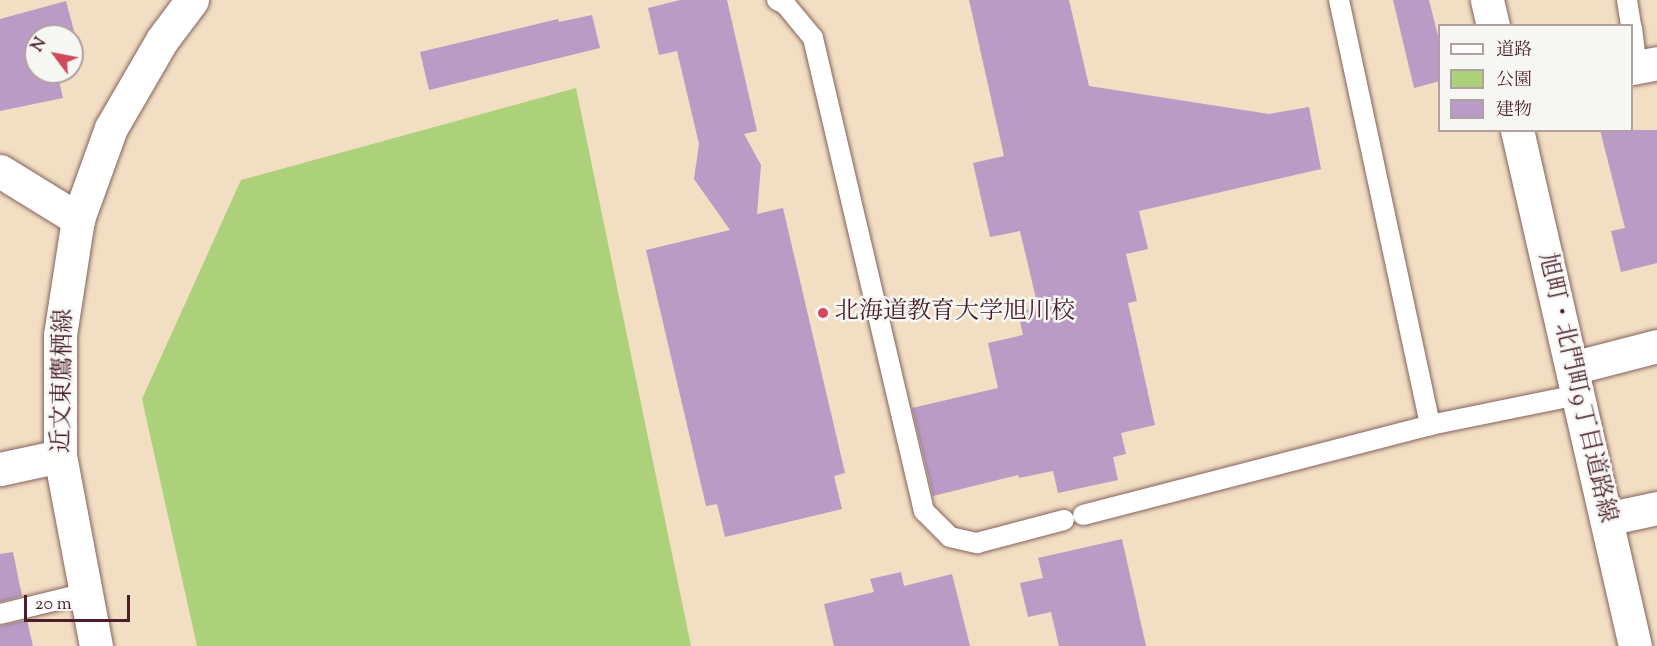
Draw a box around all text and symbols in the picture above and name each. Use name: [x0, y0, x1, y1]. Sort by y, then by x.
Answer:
north arrow: [24, 24, 84, 84]
legend: [1438, 24, 1633, 132]
text: N: [27, 34, 53, 57]
text: 道路: [1496, 38, 1532, 64]
text: 公園: [1496, 68, 1532, 94]
text: 建物: [1496, 98, 1532, 124]
street label: 旭町・北門町9丁目道路線: [1531, 250, 1621, 526]
place label: 北海道教育大学旭川校: [835, 299, 1075, 327]
marker: 北海道教育大学旭川校: [816, 306, 830, 320]
street label: 近文東鷹栖線: [48, 309, 80, 453]
scale bar: [27, 583, 134, 621]
text: 20 m: [35, 592, 72, 618]

